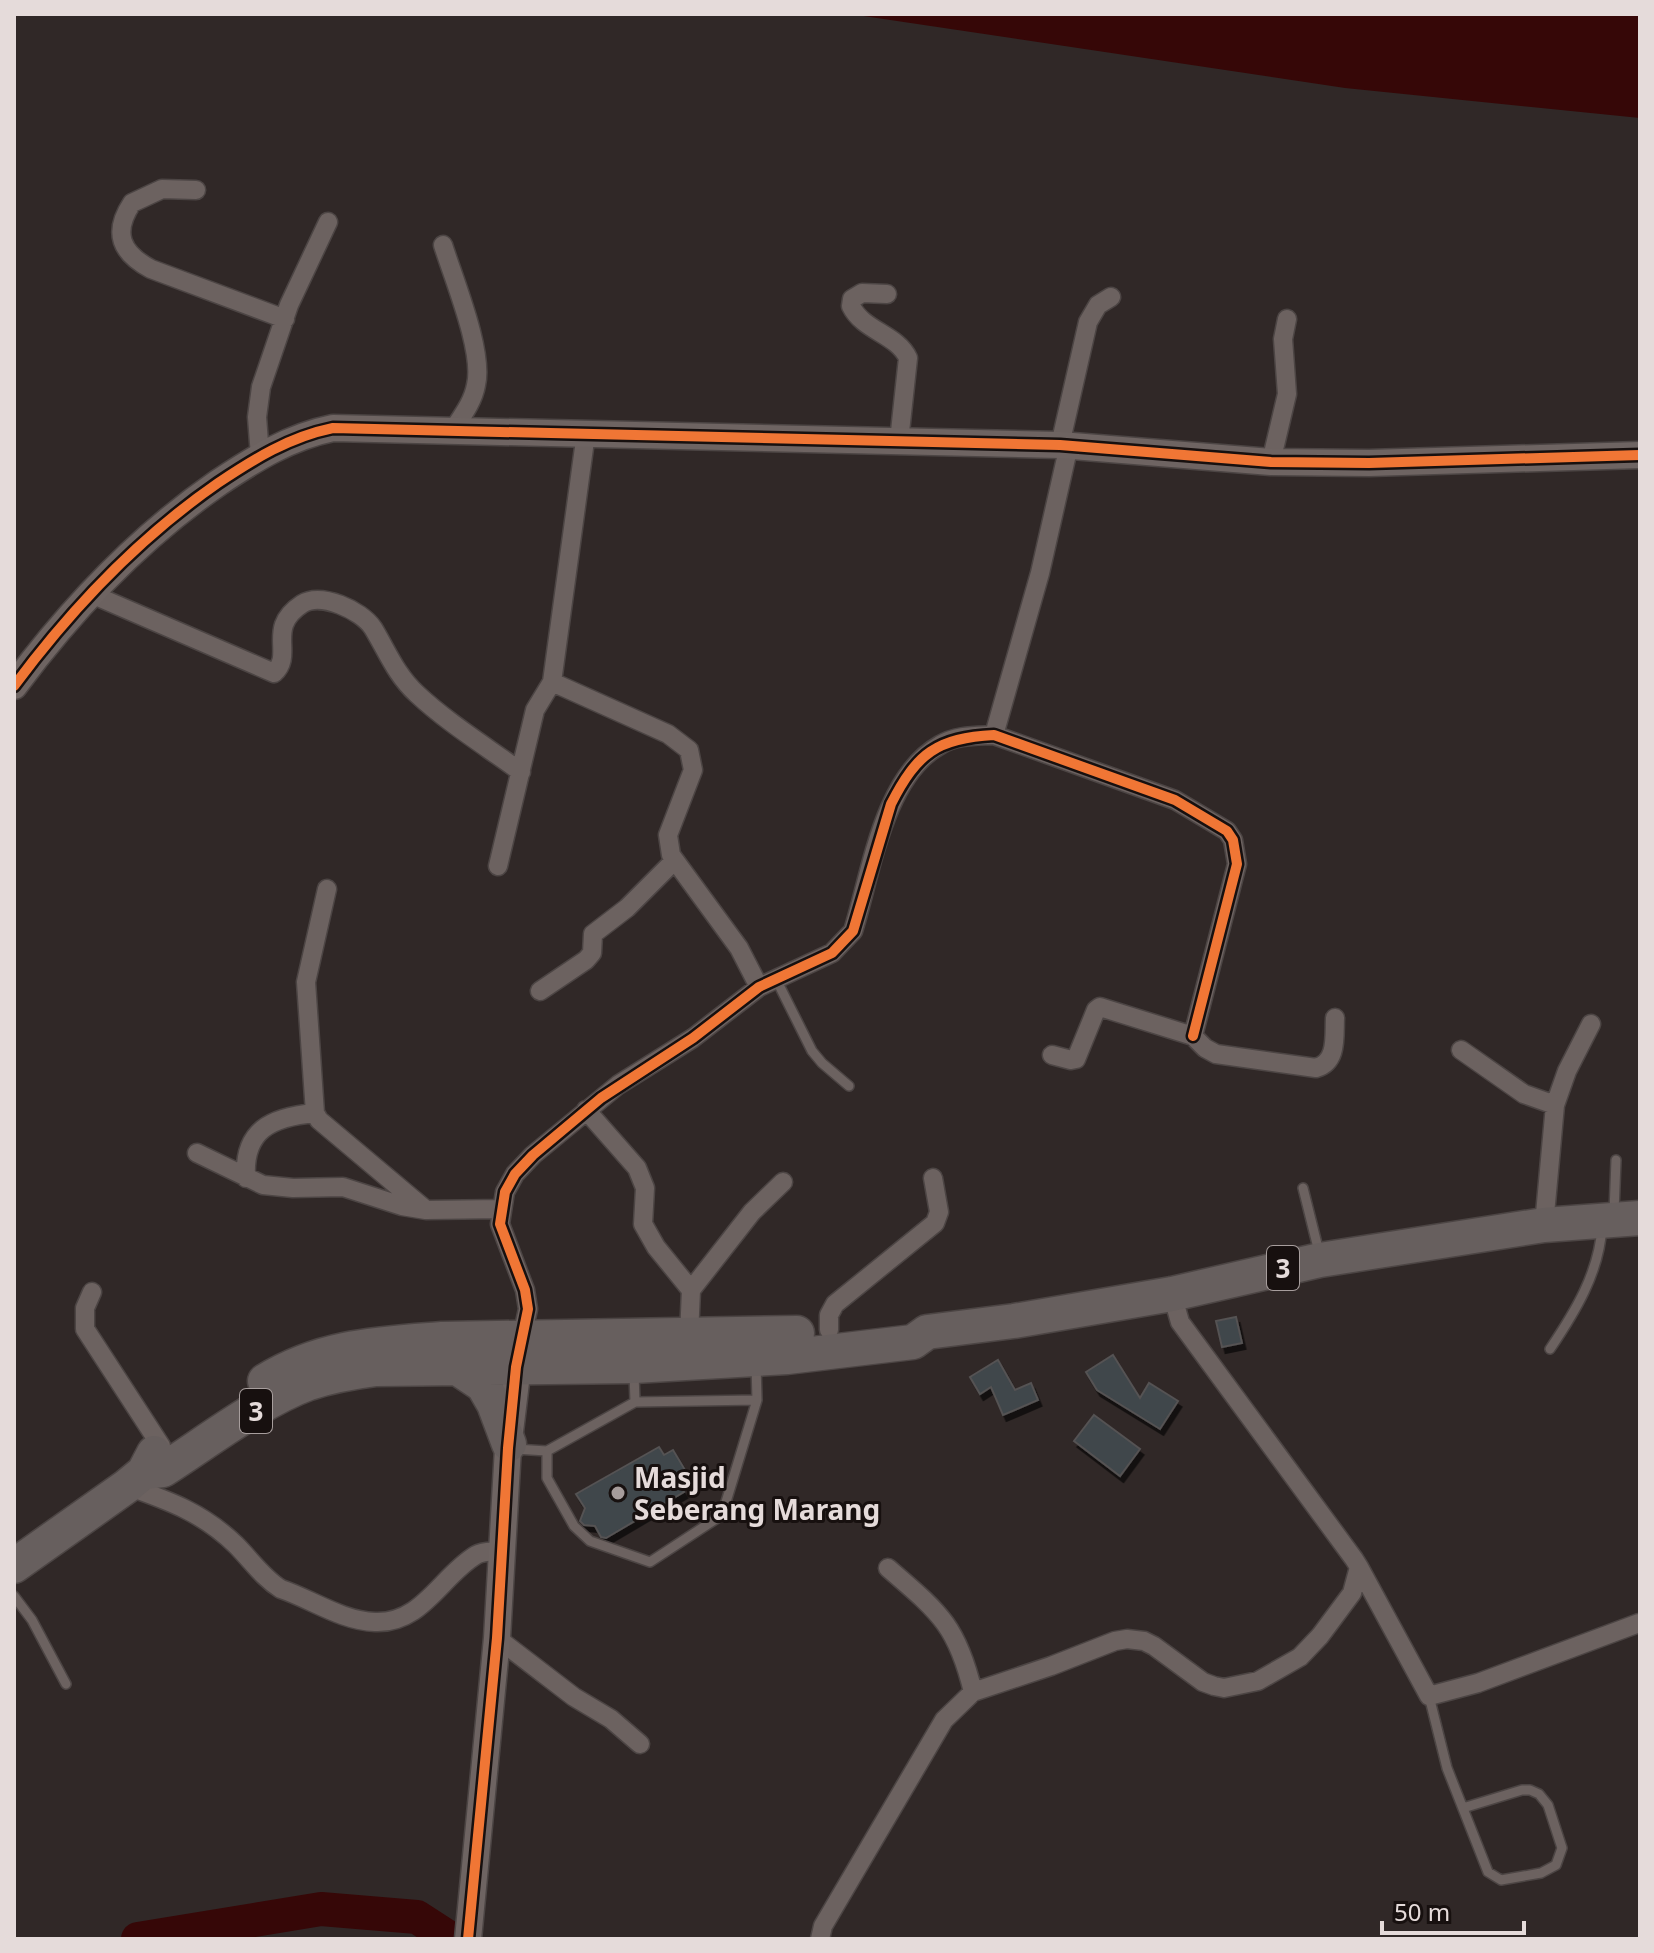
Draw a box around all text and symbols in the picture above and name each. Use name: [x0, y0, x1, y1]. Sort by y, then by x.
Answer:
road number: 3: [1267, 1246, 1299, 1290]
road number: 3: [240, 1389, 272, 1433]
place label: Masjid Seberang Marang: [634, 1458, 880, 1528]
marker: Masjid Seberang Marang: [609, 1484, 627, 1502]
scale bar: [1382, 1885, 1524, 1935]
text: 50 m: [1394, 1895, 1450, 1928]

